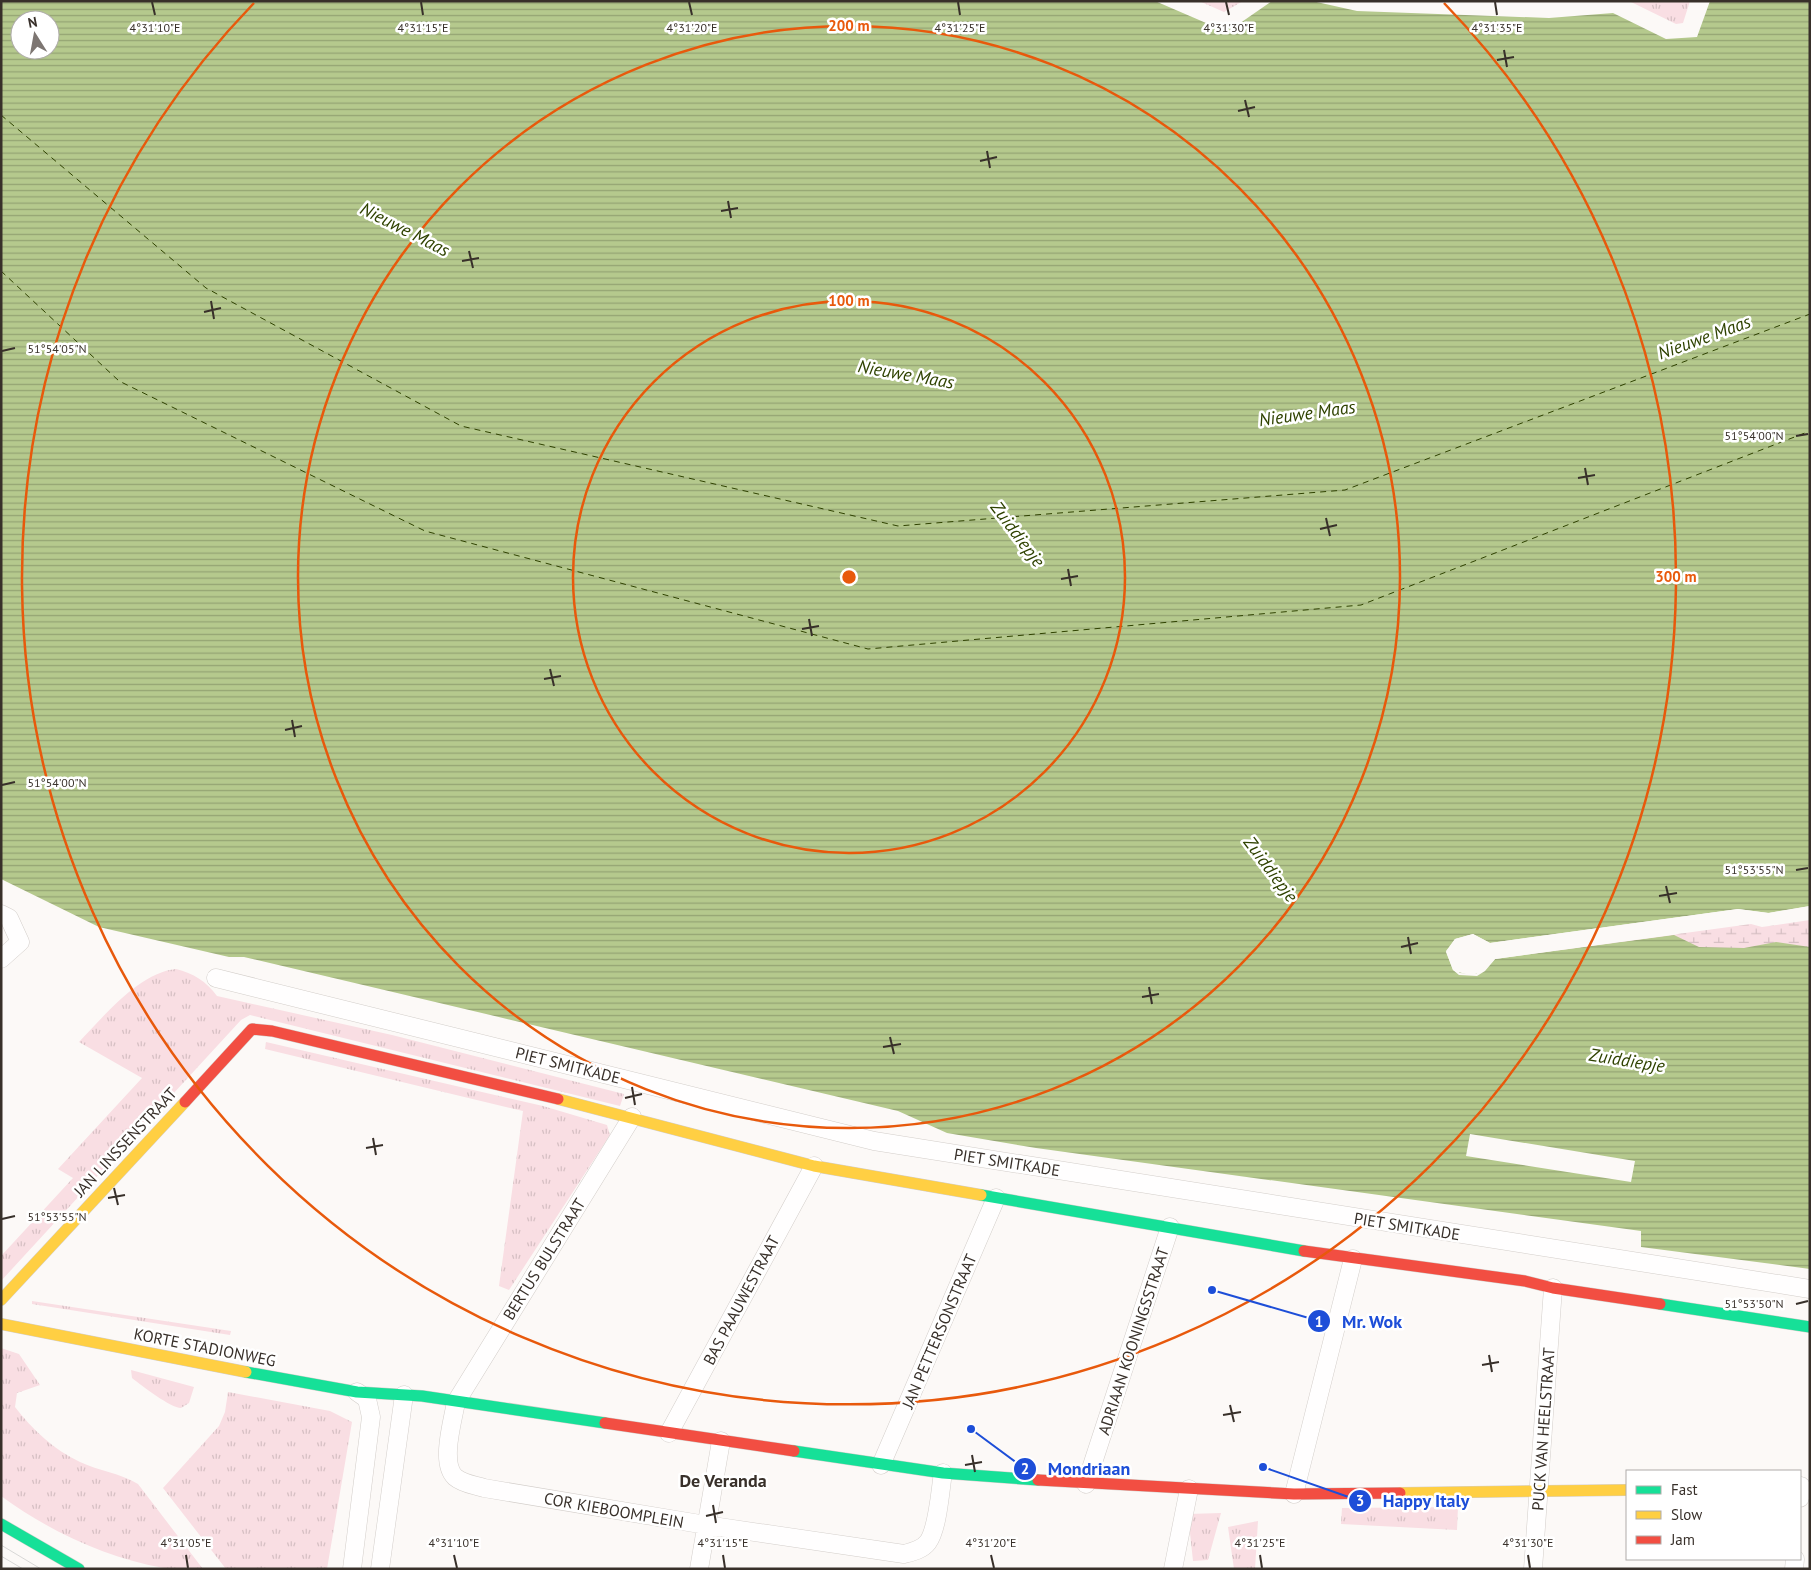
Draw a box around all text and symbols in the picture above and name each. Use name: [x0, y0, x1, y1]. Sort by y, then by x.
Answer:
north arrow: [10, 10, 60, 60]
text: N: [26, 13, 39, 32]
text: 200 m: [828, 16, 870, 35]
text: 4°31'10"E: [130, 20, 180, 35]
text: 4°31'15"E: [398, 20, 448, 35]
text: 4°31'20"E: [667, 20, 717, 35]
text: 4°31'25"E: [935, 20, 985, 35]
text: 4°31'30"E: [1204, 20, 1254, 35]
text: 4°31'35"E: [1472, 20, 1522, 35]
water label: Nieuwe Maas: [356, 197, 454, 262]
text: 100 m: [828, 291, 870, 310]
water label: Nieuwe Maas: [1654, 309, 1755, 364]
text: 51°54'05"N: [27, 341, 87, 356]
water label: Nieuwe Maas: [856, 354, 957, 394]
water label: Nieuwe Maas: [1257, 395, 1358, 431]
text: 51°54'00"N: [1724, 428, 1784, 443]
water label: Zuiddiepje: [985, 496, 1051, 572]
text: 300 m: [1655, 567, 1697, 586]
centre of rings: [840, 568, 858, 586]
text: 51°54'00"N: [27, 775, 87, 790]
water label: Zuiddiepje: [1238, 831, 1304, 907]
text: 51°53'55"N: [1724, 862, 1784, 877]
street label: PIET SMITKADE: [514, 1042, 622, 1088]
water label: Zuiddiepje: [1586, 1043, 1667, 1077]
street label: JAN LINSSENSTRAAT: [69, 1083, 181, 1202]
street label: PIET SMITKADE: [953, 1144, 1061, 1180]
street label: BERTUS BULSTRAAT: [499, 1194, 590, 1323]
street label: PIET SMITKADE: [1353, 1208, 1461, 1244]
text: 51°53'55"N: [27, 1209, 87, 1224]
street label: BAS PAAUWESTRAAT: [699, 1232, 784, 1368]
street label: ADRIAAN KOONINGSSTRAAT: [1093, 1245, 1173, 1437]
street label: JAN PETTERSONSTRAAT: [897, 1251, 981, 1412]
text: 51°53'50"N: [1724, 1296, 1784, 1311]
callout: Mr. Wok: [1306, 1305, 1413, 1338]
text: Mr. Wok: [1342, 1310, 1402, 1333]
text: 1: [1315, 1312, 1323, 1331]
street label: KORTE STADIONWEG: [132, 1323, 278, 1371]
street label: PUCK VAN HEELSTRAAT: [1527, 1347, 1559, 1511]
callout: Mondriaan: [1013, 1453, 1140, 1486]
text: Mondriaan: [1048, 1457, 1130, 1480]
text: 2: [1021, 1459, 1029, 1478]
district label: De Veranda: [679, 1469, 767, 1492]
legend: [1626, 1470, 1801, 1560]
text: Fast: [1671, 1480, 1698, 1499]
callout: Happy Italy: [1347, 1485, 1479, 1518]
street label: COR KIEBOOMPLEIN: [543, 1488, 685, 1532]
text: Happy Italy: [1383, 1489, 1470, 1512]
text: 3: [1356, 1491, 1364, 1510]
text: Slow: [1671, 1505, 1702, 1524]
text: Jam: [1670, 1530, 1695, 1549]
text: 4°31'05"E: [161, 1535, 211, 1550]
text: 4°31'10"E: [429, 1535, 479, 1550]
text: 4°31'15"E: [698, 1535, 748, 1550]
text: 4°31'20"E: [966, 1535, 1016, 1550]
text: 4°31'25"E: [1235, 1535, 1285, 1550]
text: 4°31'30"E: [1503, 1535, 1553, 1550]

